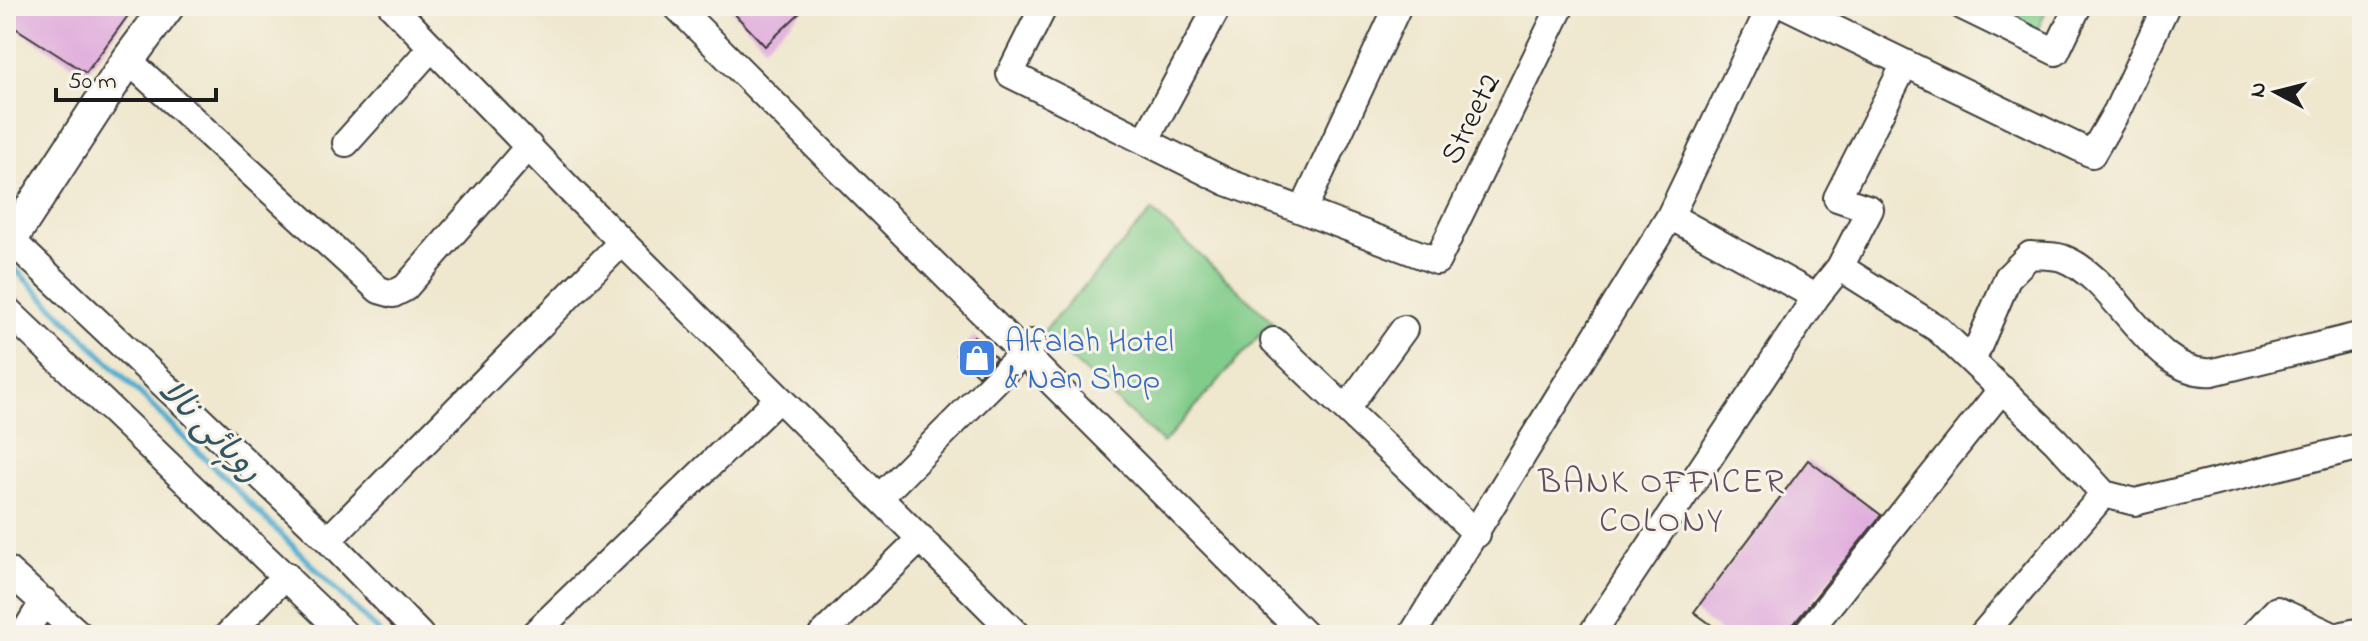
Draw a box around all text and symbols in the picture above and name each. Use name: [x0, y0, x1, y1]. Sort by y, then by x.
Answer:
scale bar: [56, 52, 216, 102]
north arrow: [2236, 52, 2316, 132]
text: 50 m: [68, 65, 117, 100]
street label: Street2: [1430, 66, 1514, 173]
text: N: [2242, 81, 2276, 99]
place label: Alfalah Hotel & Nan Shop: [1005, 320, 1174, 404]
shop icon: Alfalah Hotel & Nan Shop: [956, 337, 998, 379]
water label: روہائی نالا: [145, 368, 273, 496]
district label: BANK OFFICER COLONY: [1537, 459, 1786, 548]

